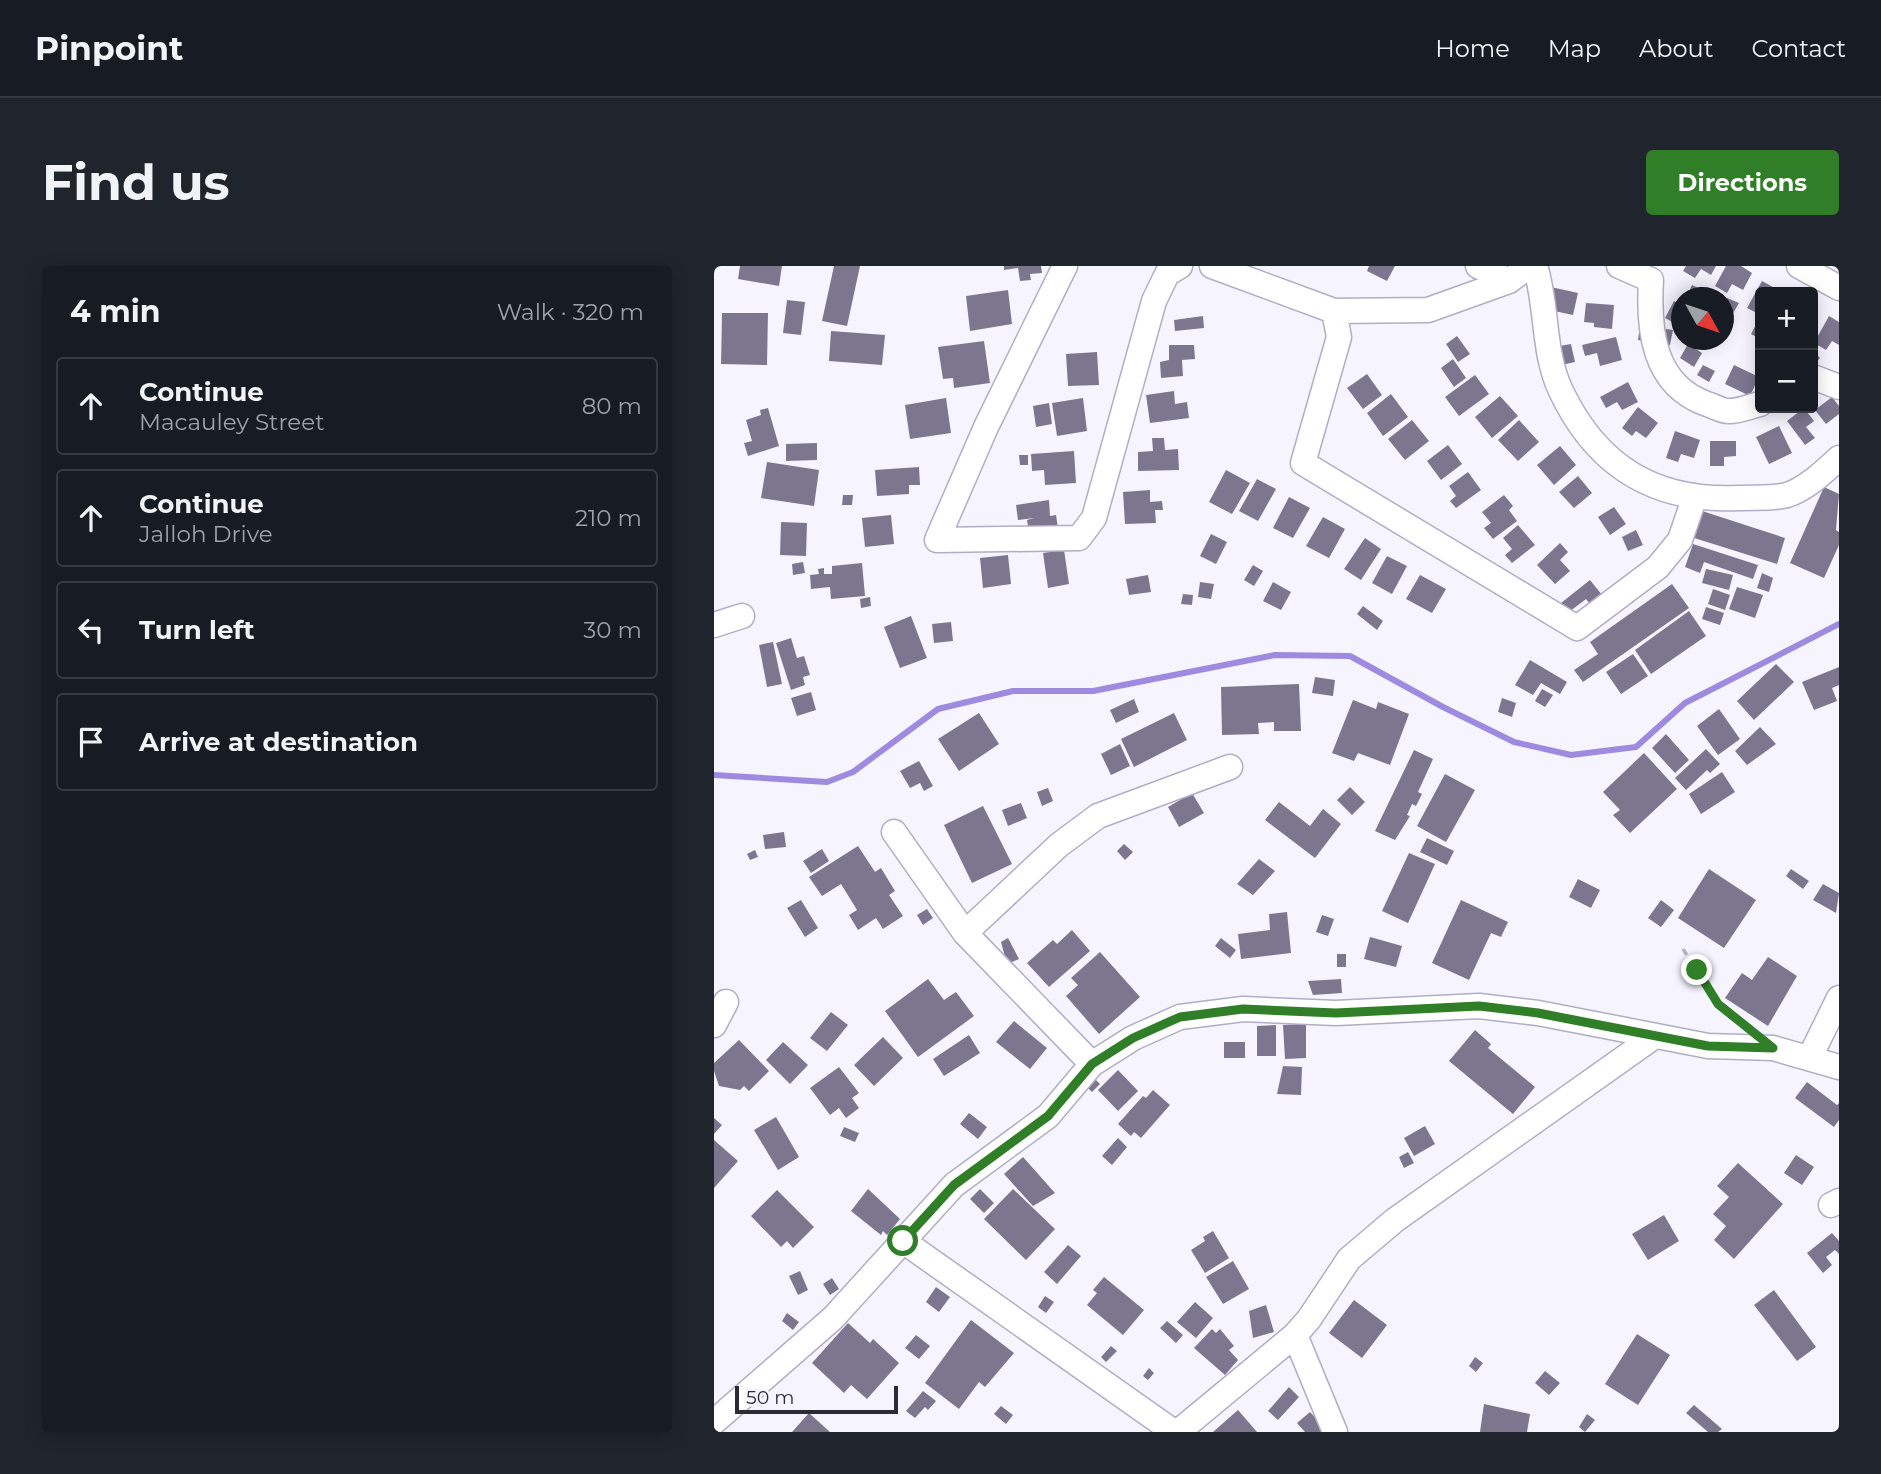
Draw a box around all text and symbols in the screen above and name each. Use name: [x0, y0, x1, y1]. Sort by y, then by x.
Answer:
text: Pinpoint: [35, 28, 183, 68]
text: Home: [1435, 34, 1510, 63]
text: Map: [1548, 34, 1601, 63]
text: About: [1639, 34, 1713, 63]
text: Contact: [1751, 34, 1846, 63]
button: Directions: [1646, 150, 1839, 215]
text: Find us: [42, 153, 230, 212]
north arrow: [1671, 287, 1734, 350]
map controls: [1755, 287, 1818, 413]
button: +: [1755, 287, 1818, 350]
text: 4 min: [70, 293, 160, 330]
text: Walk · 320 m: [497, 298, 644, 326]
button: −: [1755, 350, 1818, 413]
text: Continue: [139, 376, 264, 408]
icon: ahead: [72, 387, 110, 425]
text: 80 m: [582, 392, 642, 420]
text: Macauley Street: [139, 408, 324, 436]
text: Continue: [139, 488, 264, 520]
icon: ahead: [72, 499, 110, 537]
text: 210 m: [575, 504, 642, 532]
text: Jalloh Drive: [139, 520, 273, 548]
icon: left: [72, 611, 110, 649]
text: Turn left: [139, 614, 255, 646]
text: 30 m: [583, 616, 642, 644]
icon: arrive: [72, 723, 110, 761]
text: Arrive at destination: [139, 726, 418, 758]
route end: [1681, 954, 1712, 985]
route start: [887, 1225, 918, 1256]
scale bar: [735, 1383, 898, 1415]
text: 50 m: [746, 1386, 794, 1409]

